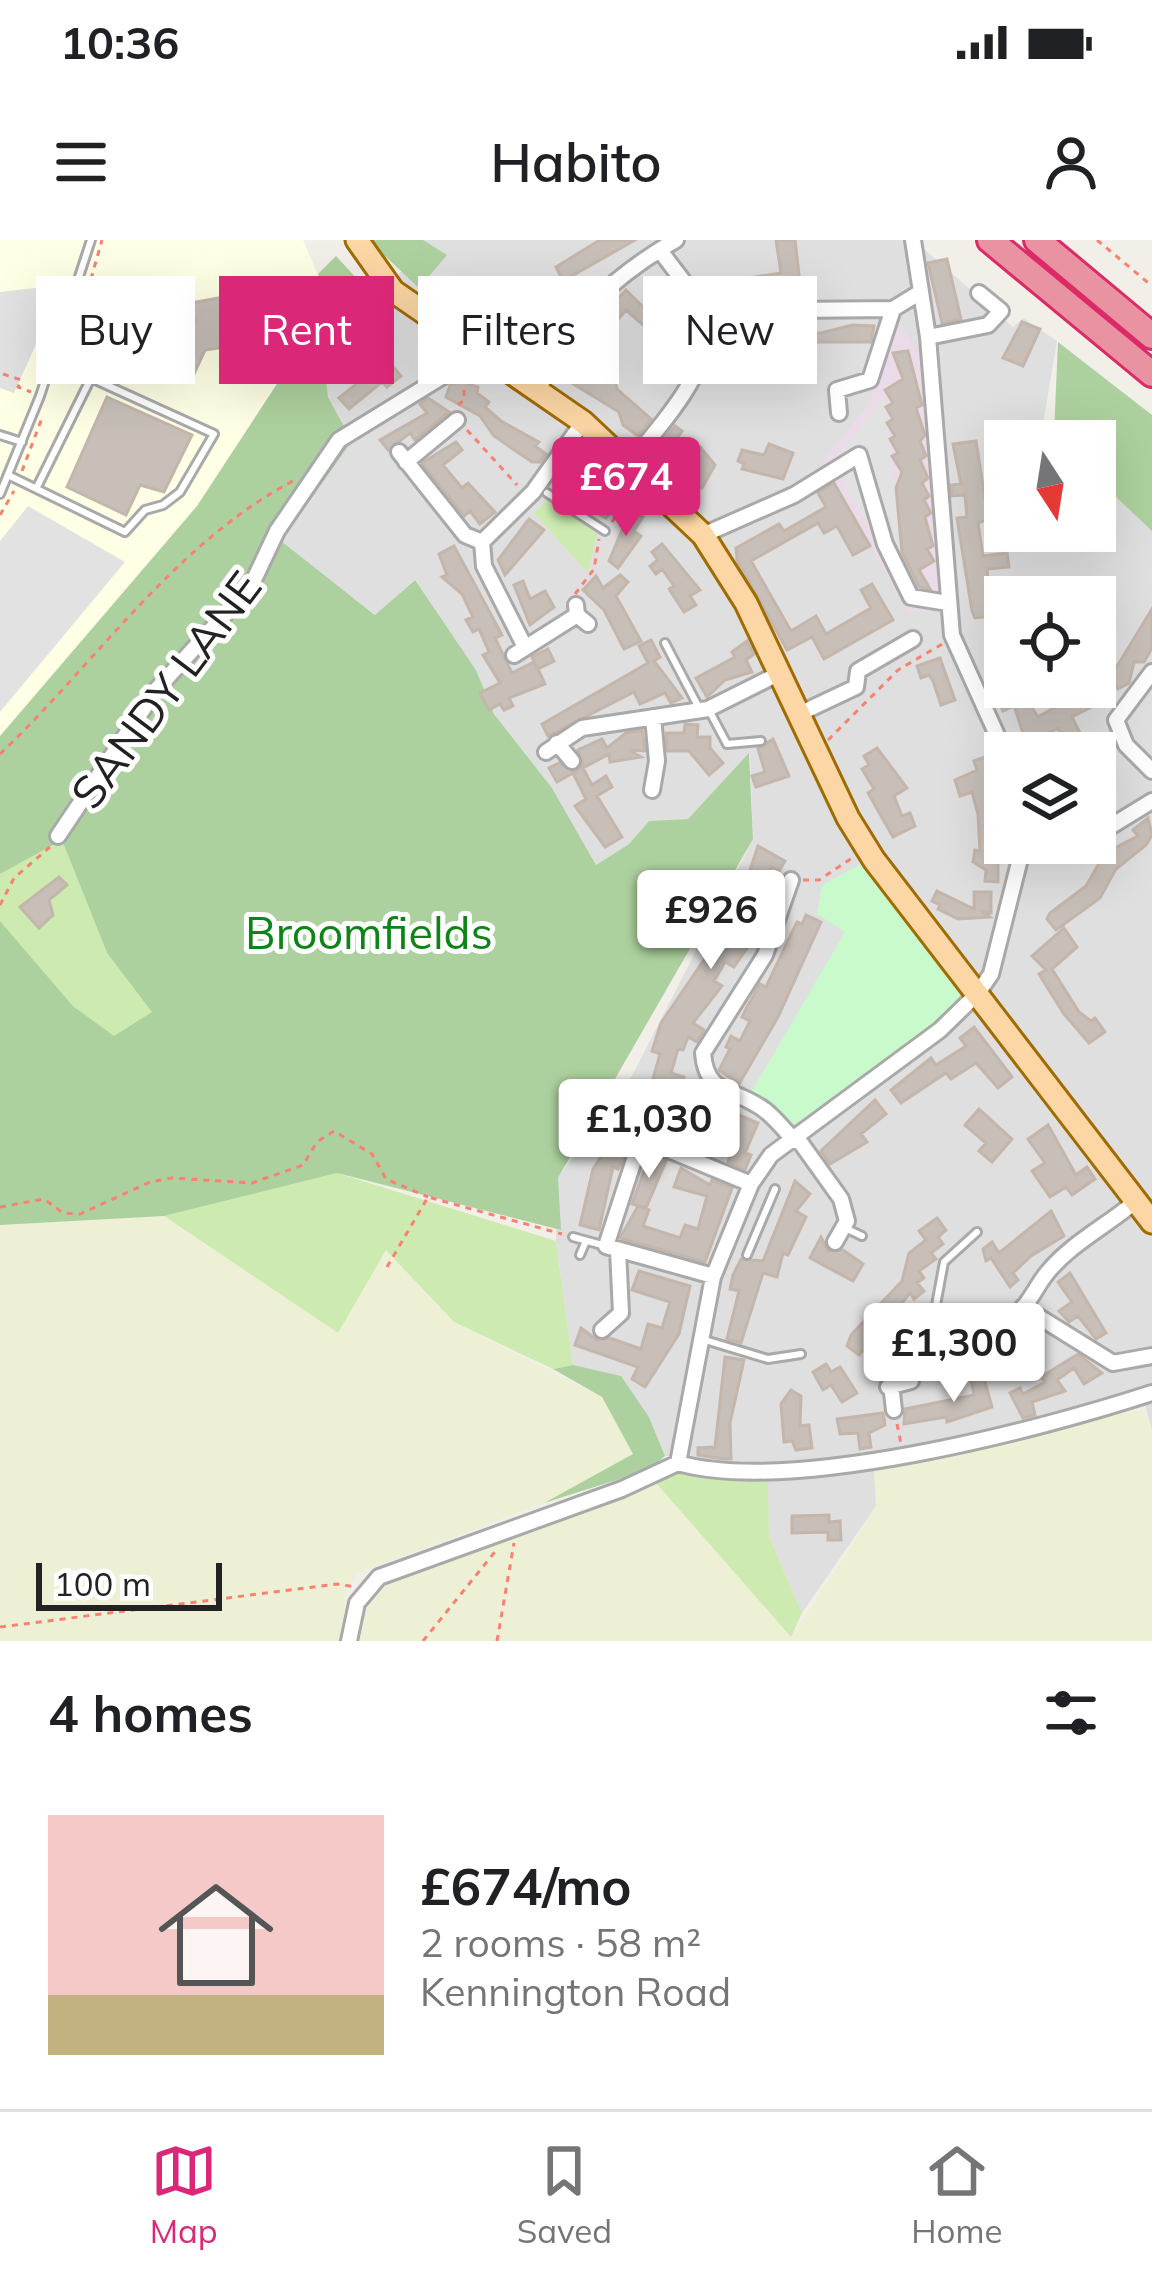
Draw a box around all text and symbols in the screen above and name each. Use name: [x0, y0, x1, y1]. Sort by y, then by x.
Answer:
text: 10:36: [60, 14, 179, 70]
text: Habito: [490, 128, 662, 196]
icon: menu: [48, 129, 114, 195]
icon: person: [1038, 129, 1104, 195]
chip: Buy: [36, 276, 195, 384]
chip: Rent: [219, 276, 394, 384]
chip: Filters: [418, 276, 619, 384]
chip: New: [643, 276, 817, 384]
north arrow: [984, 420, 1116, 552]
map controls: [984, 420, 1116, 864]
pin: £674: [555, 437, 697, 539]
text: £674: [579, 451, 673, 500]
street label: SANDY LANE: [58, 560, 272, 819]
button: locate: [984, 576, 1116, 708]
button: layers: [984, 732, 1116, 864]
pin: £926: [640, 870, 782, 972]
text: £926: [664, 884, 758, 933]
park label: Broomfields: [245, 904, 493, 960]
pin: £1,030: [551, 1079, 747, 1181]
text: £1,030: [586, 1093, 712, 1142]
pin: £1,300: [856, 1303, 1052, 1405]
text: £1,300: [891, 1317, 1017, 1366]
scale bar: [36, 1557, 222, 1610]
text: 100 m: [54, 1563, 151, 1604]
icon: filters: [1038, 1680, 1104, 1746]
text: 4 homes: [48, 1681, 253, 1745]
text: £674/mo: [420, 1854, 632, 1918]
icon: home: [144, 1863, 288, 2007]
text: 2 rooms · 58 m²: [420, 1918, 701, 1967]
text: Kennington Road: [420, 1967, 731, 2016]
tab: Map: [150, 2138, 218, 2251]
tab: Saved: [517, 2138, 612, 2251]
tab: Home: [911, 2138, 1002, 2251]

